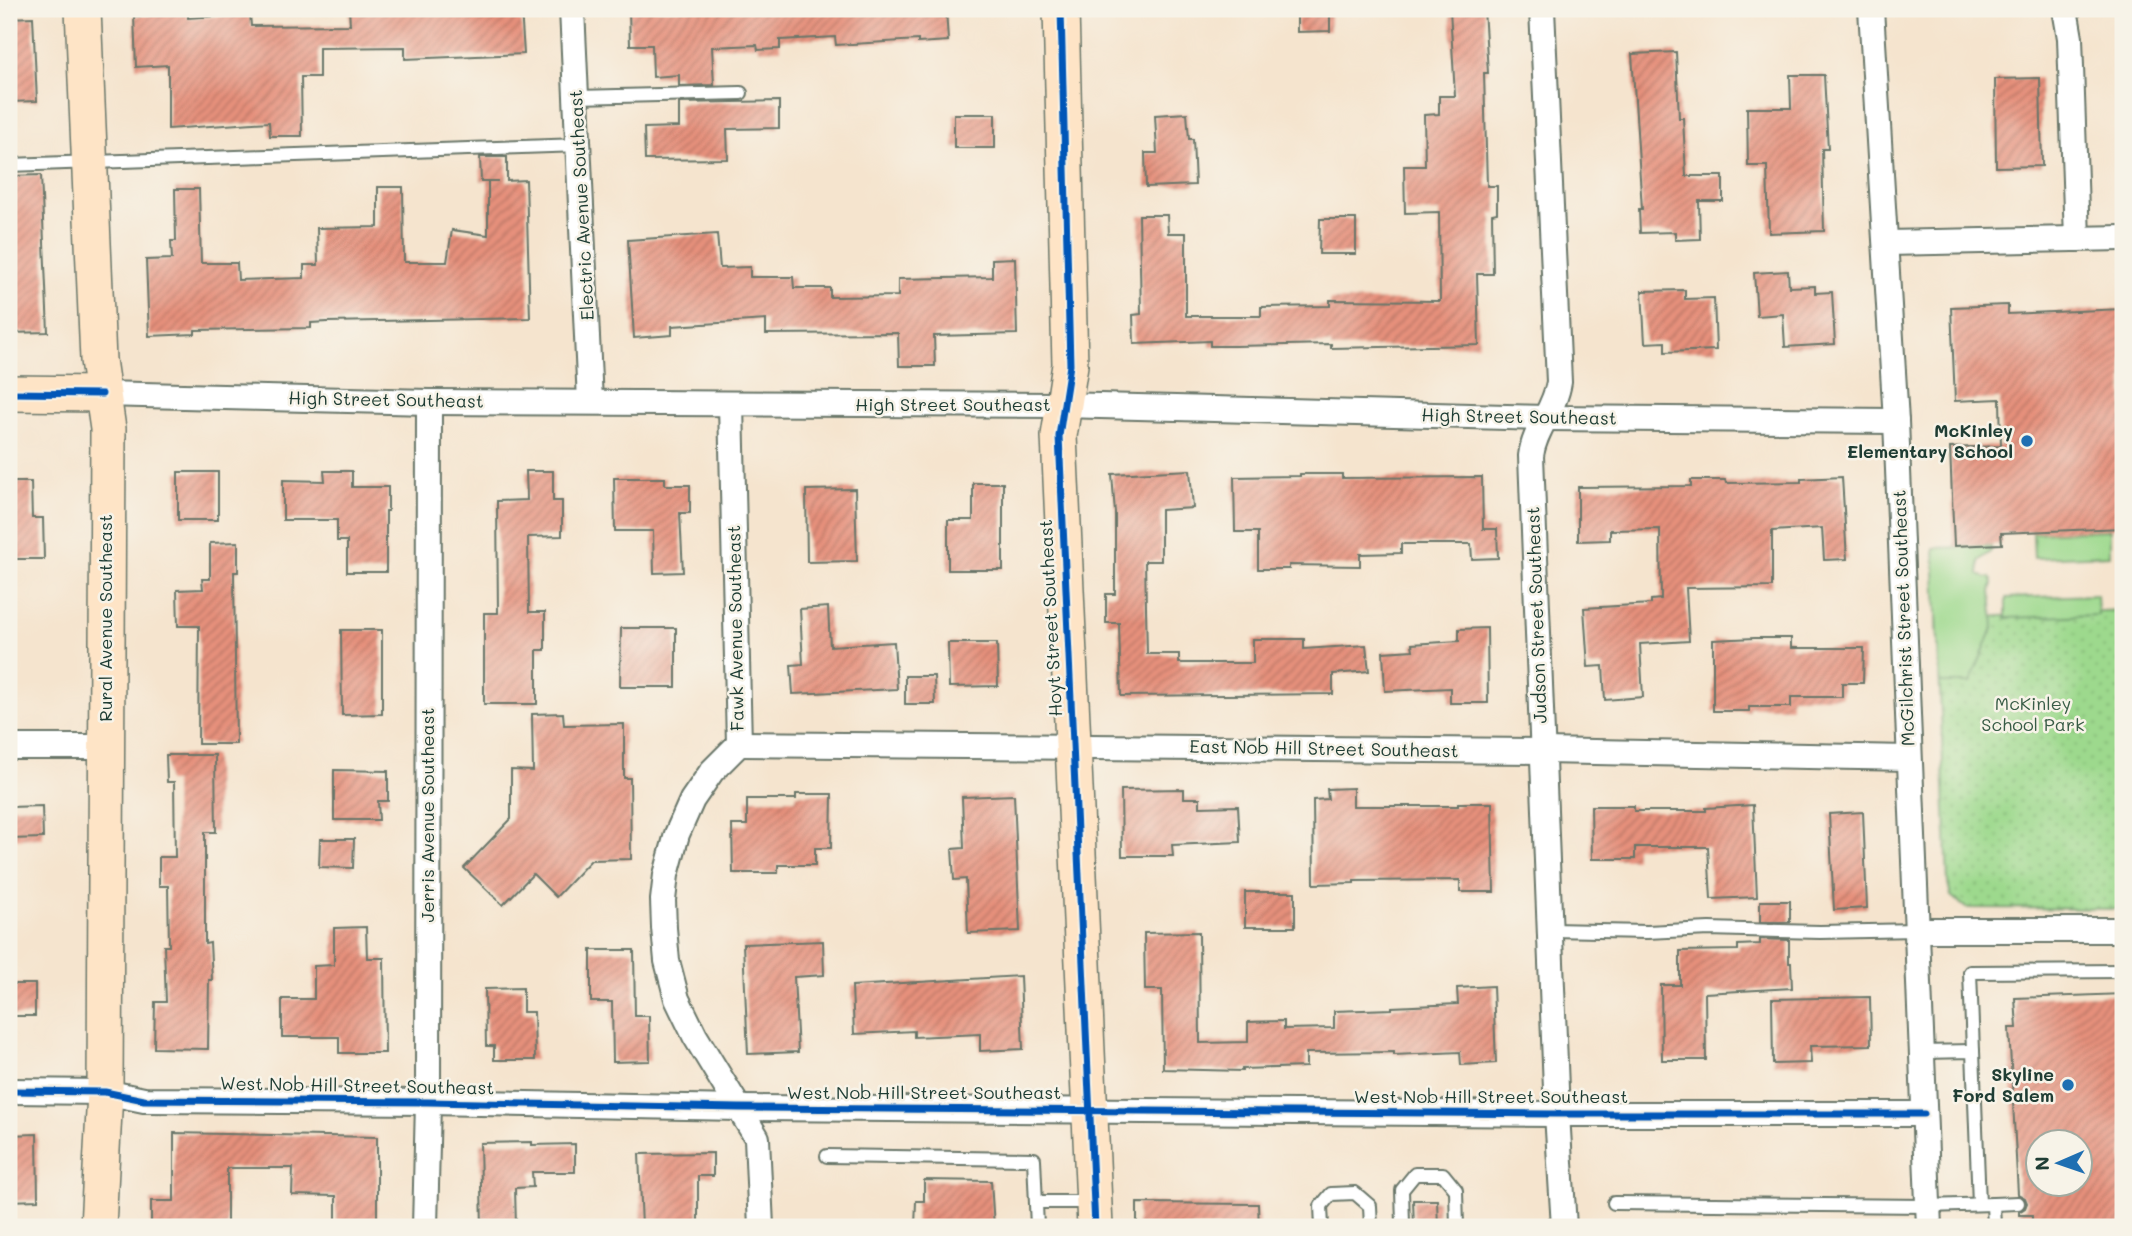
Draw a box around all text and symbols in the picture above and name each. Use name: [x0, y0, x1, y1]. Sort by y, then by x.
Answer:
street label: Electric Avenue Southeast: [563, 89, 599, 321]
street label: High Street Southeast: [288, 385, 484, 413]
street label: High Street Southeast: [855, 392, 1051, 416]
street label: High Street Southeast: [1421, 402, 1617, 430]
place label: McKinley Elementary School: [1847, 418, 2013, 463]
marker: McKinley Elementary School: [2019, 433, 2035, 449]
street label: McGilchrist Street Southeast: [1887, 489, 1919, 747]
street label: Judson Street Southeast: [1520, 506, 1552, 724]
street label: Rural Avenue Southeast: [93, 514, 117, 722]
street label: Hoyt Street Southeast: [1033, 519, 1067, 717]
street label: Fawk Avenue Southeast: [721, 525, 749, 731]
park label: McKinley School Park: [1981, 691, 2085, 736]
street label: Jerris Avenue Southeast: [415, 708, 439, 922]
street label: East Nob Hill Street Southeast: [1189, 734, 1459, 762]
place label: Skyline Ford Salem: [1952, 1062, 2054, 1107]
street label: West Nob Hill Street Southeast: [220, 1071, 494, 1099]
marker: Skyline Ford Salem: [2060, 1077, 2076, 1093]
street label: West Nob Hill Street Southeast: [787, 1080, 1061, 1104]
street label: West Nob Hill Street Southeast: [1354, 1084, 1628, 1108]
north arrow: [2024, 1128, 2094, 1198]
text: N: [2029, 1156, 2054, 1171]

